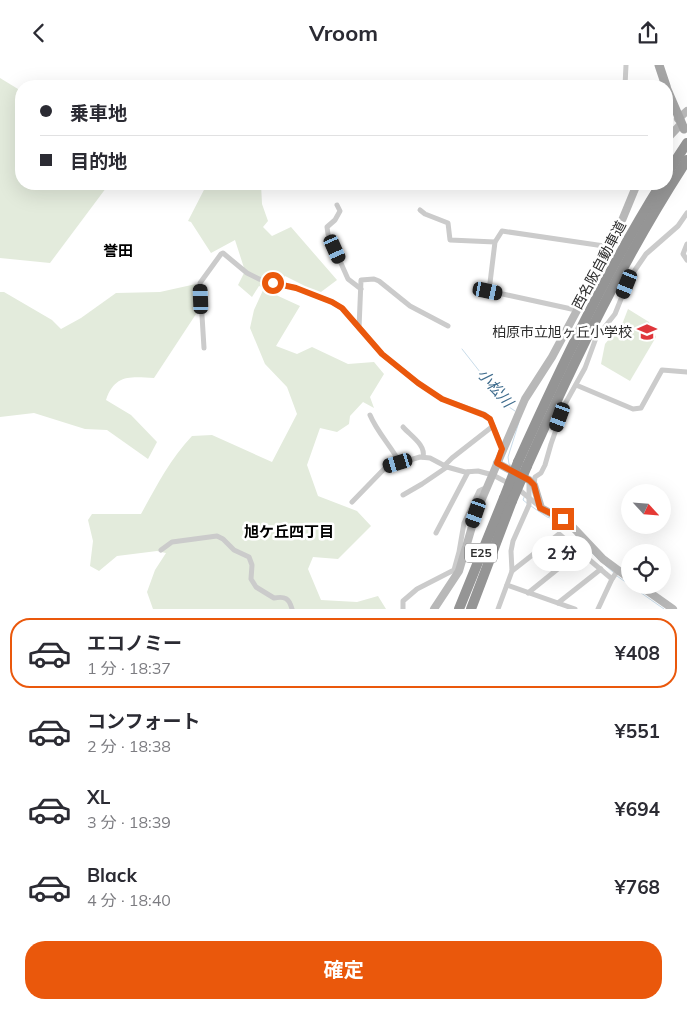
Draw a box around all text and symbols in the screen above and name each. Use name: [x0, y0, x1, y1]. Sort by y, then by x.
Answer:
icon: back: [25, 19, 53, 47]
text: Vroom: [309, 19, 378, 47]
icon: share: [634, 19, 662, 47]
text: 乗車地: [70, 101, 127, 125]
text: 目的地: [70, 149, 127, 173]
street label: 西名阪自動車道: [568, 218, 630, 312]
car: [322, 232, 347, 266]
district label: 誉田: [103, 241, 133, 260]
car: [614, 267, 639, 301]
route start: [262, 272, 284, 294]
car: [471, 281, 504, 301]
car: [192, 284, 209, 314]
school or university icon: 柏原市立旭ヶ丘小学校: [636, 321, 658, 343]
place label: 柏原市立旭ヶ丘小学校: [492, 323, 632, 341]
water label: 小松川: [473, 364, 519, 412]
car: [547, 400, 572, 434]
car: [381, 451, 414, 475]
north arrow: [621, 484, 671, 534]
map controls: [621, 484, 671, 594]
car: [464, 496, 487, 530]
route end: [552, 508, 574, 530]
district label: 旭ケ丘四丁目: [244, 522, 334, 541]
callout: 2 分: [533, 537, 593, 571]
road number: E25: [465, 543, 497, 563]
text: 2 分: [547, 543, 577, 563]
button: locate: [621, 544, 671, 594]
icon: car: [27, 631, 72, 676]
text: エコノミー: [87, 631, 182, 655]
text: ¥408: [614, 641, 660, 665]
text: 1 分 · 18:37: [87, 658, 171, 678]
icon: car: [27, 709, 72, 754]
text: コンフォート: [87, 709, 200, 733]
text: ¥551: [614, 719, 660, 743]
text: 2 分 · 18:38: [87, 736, 171, 756]
text: XL: [87, 785, 110, 809]
icon: car: [27, 787, 72, 832]
text: ¥694: [614, 797, 660, 821]
text: 3 分 · 18:39: [87, 812, 171, 832]
text: Black: [87, 863, 137, 887]
icon: car: [27, 865, 72, 910]
text: ¥768: [614, 875, 660, 899]
text: 4 分 · 18:40: [87, 890, 171, 910]
button: 確定: [25, 941, 662, 999]

